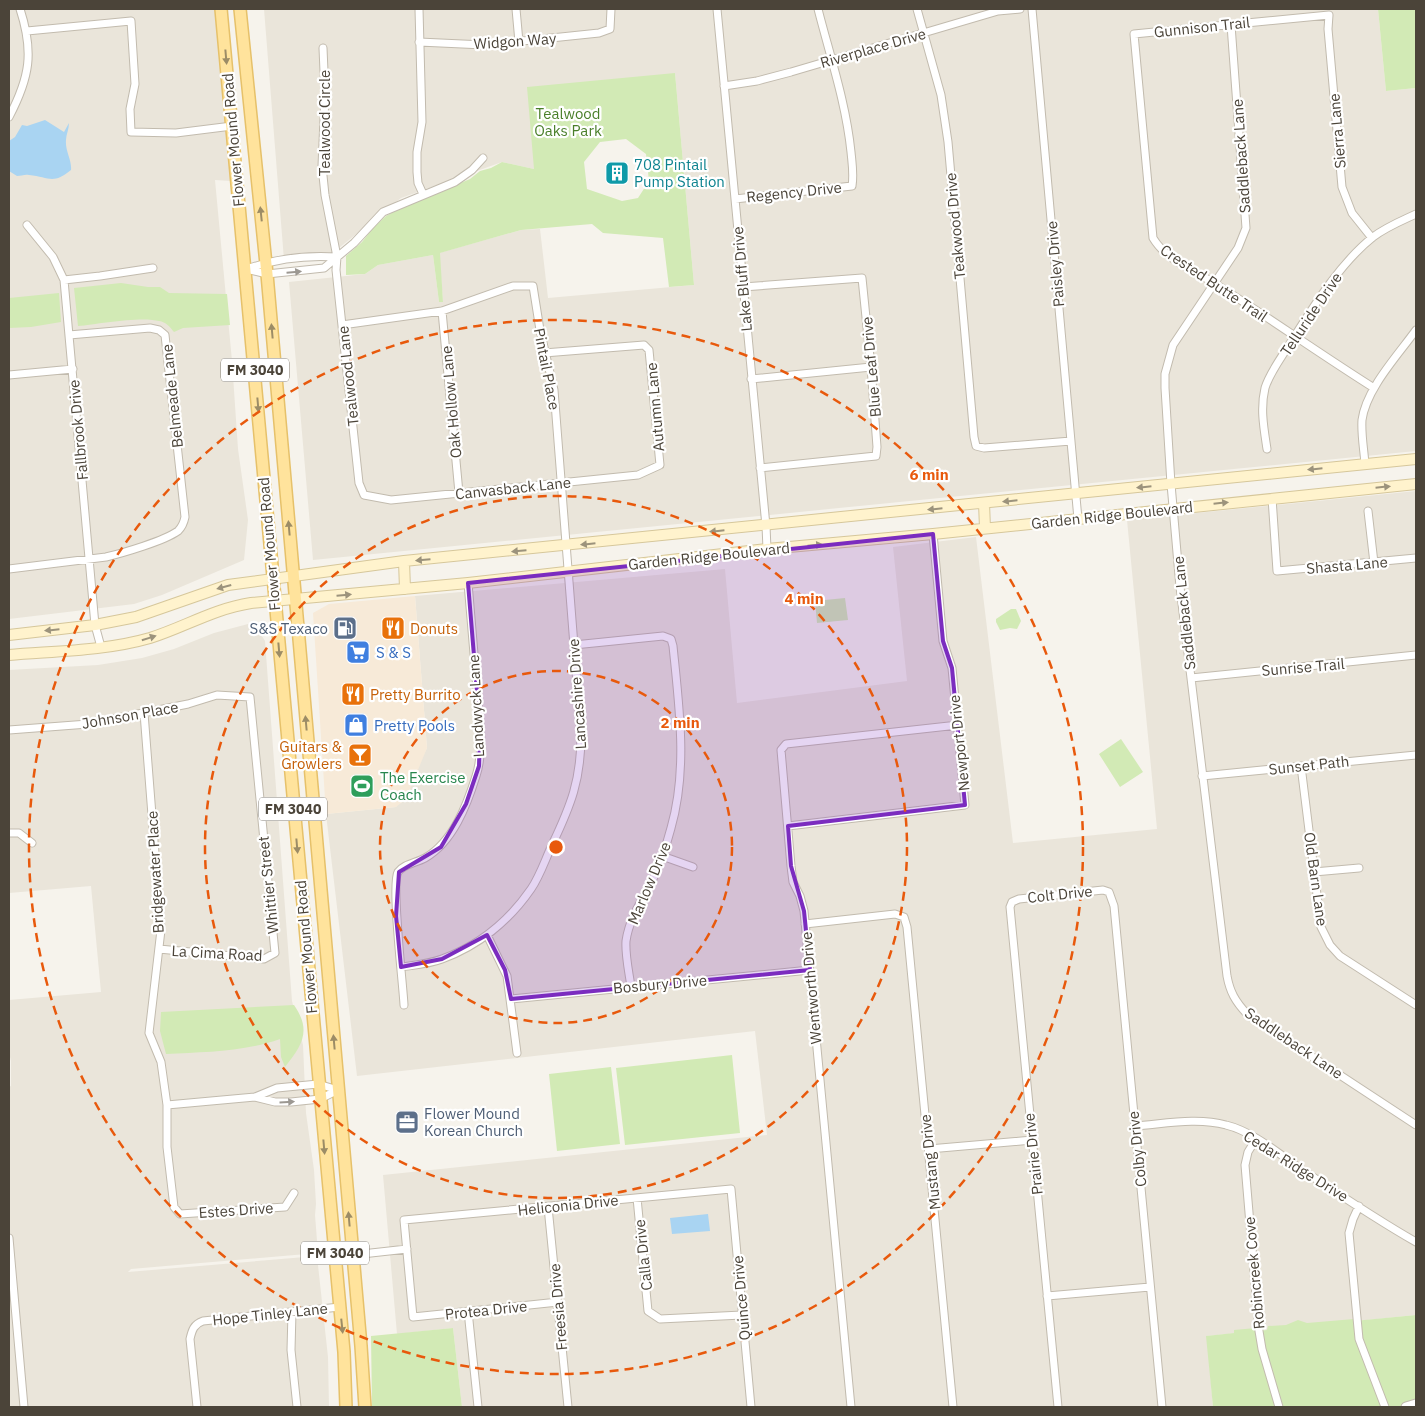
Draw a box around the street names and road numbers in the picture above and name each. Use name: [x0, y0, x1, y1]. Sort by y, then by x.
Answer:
street label: Gunnison Trail: [1153, 12, 1251, 42]
street label: Riverplace Drive: [818, 24, 928, 72]
street label: Widgon Way: [473, 29, 557, 53]
street label: Tealwood Circle: [315, 70, 334, 176]
street label: Flower Mound Road: [218, 72, 248, 208]
street label: Sierra Lane: [1324, 93, 1350, 169]
street label: Saddleback Lane: [1228, 98, 1254, 214]
street label: Teakwood Drive: [941, 172, 969, 280]
street label: Regency Drive: [745, 178, 843, 206]
street label: Paisley Drive: [1042, 220, 1068, 308]
street label: Lake Bluff Drive: [728, 226, 756, 332]
street label: Crested Butte Trail: [1157, 240, 1271, 326]
street label: Telluride Drive: [1276, 268, 1346, 360]
street label: Blue Leaf Drive: [857, 316, 885, 418]
street label: Tealwood Lane: [333, 325, 363, 427]
street label: Pintail Place: [530, 327, 564, 411]
street label: Belmeade Lane: [157, 343, 187, 449]
street label: Oak Hollow Lane: [437, 345, 465, 459]
road number: FM 3040: [221, 358, 289, 382]
street label: Autumn Lane: [642, 362, 668, 452]
street label: Fallbrook Drive: [64, 379, 92, 481]
street label: Canvasback Lane: [454, 472, 572, 504]
street label: Flower Mound Road: [254, 476, 284, 612]
street label: Garden Ridge Boulevard: [1030, 497, 1194, 533]
street label: Garden Ridge Boulevard: [627, 538, 791, 574]
street label: Shasta Lane: [1306, 552, 1388, 578]
street label: Saddleback Lane: [1169, 555, 1199, 671]
street label: Lancashire Drive: [564, 638, 590, 750]
street label: Landwyck Lane: [464, 654, 488, 758]
street label: Sunrise Trail: [1261, 654, 1345, 680]
street label: Newport Drive: [945, 694, 973, 792]
street label: Johnson Place: [80, 697, 180, 733]
street label: Sunset Path: [1268, 751, 1350, 779]
road number: FM 3040: [259, 798, 327, 821]
street label: Bridgewater Place: [142, 810, 168, 934]
street label: Old Barn Lane: [1300, 831, 1332, 927]
street label: Whittier Street: [253, 835, 283, 935]
street label: Marlow Drive: [623, 839, 675, 927]
street label: Flower Mound Road: [291, 879, 321, 1015]
street label: Colt Drive: [1027, 881, 1093, 907]
street label: Wentworth Drive: [797, 931, 825, 1045]
street label: La Cima Road: [171, 941, 263, 965]
street label: Bosbury Drive: [612, 970, 708, 998]
street label: Saddleback Lane: [1241, 1003, 1347, 1083]
street label: Colby Drive: [1124, 1110, 1150, 1188]
street label: Prairie Drive: [1019, 1112, 1047, 1196]
street label: Mustang Drive: [916, 1113, 944, 1211]
street label: Cedar Ridge Drive: [1240, 1126, 1352, 1206]
street label: Heliconia Drive: [517, 1190, 619, 1220]
street label: Estes Drive: [198, 1198, 274, 1222]
street label: Robincreek Cove: [1240, 1216, 1268, 1330]
street label: Calla Drive: [630, 1218, 656, 1292]
road number: FM 3040: [301, 1242, 369, 1264]
street label: Quince Drive: [728, 1255, 754, 1341]
street label: Freesia Drive: [545, 1263, 571, 1351]
street label: Protea Drive: [444, 1296, 528, 1324]
street label: Hope Tinley Lane: [211, 1298, 329, 1330]

